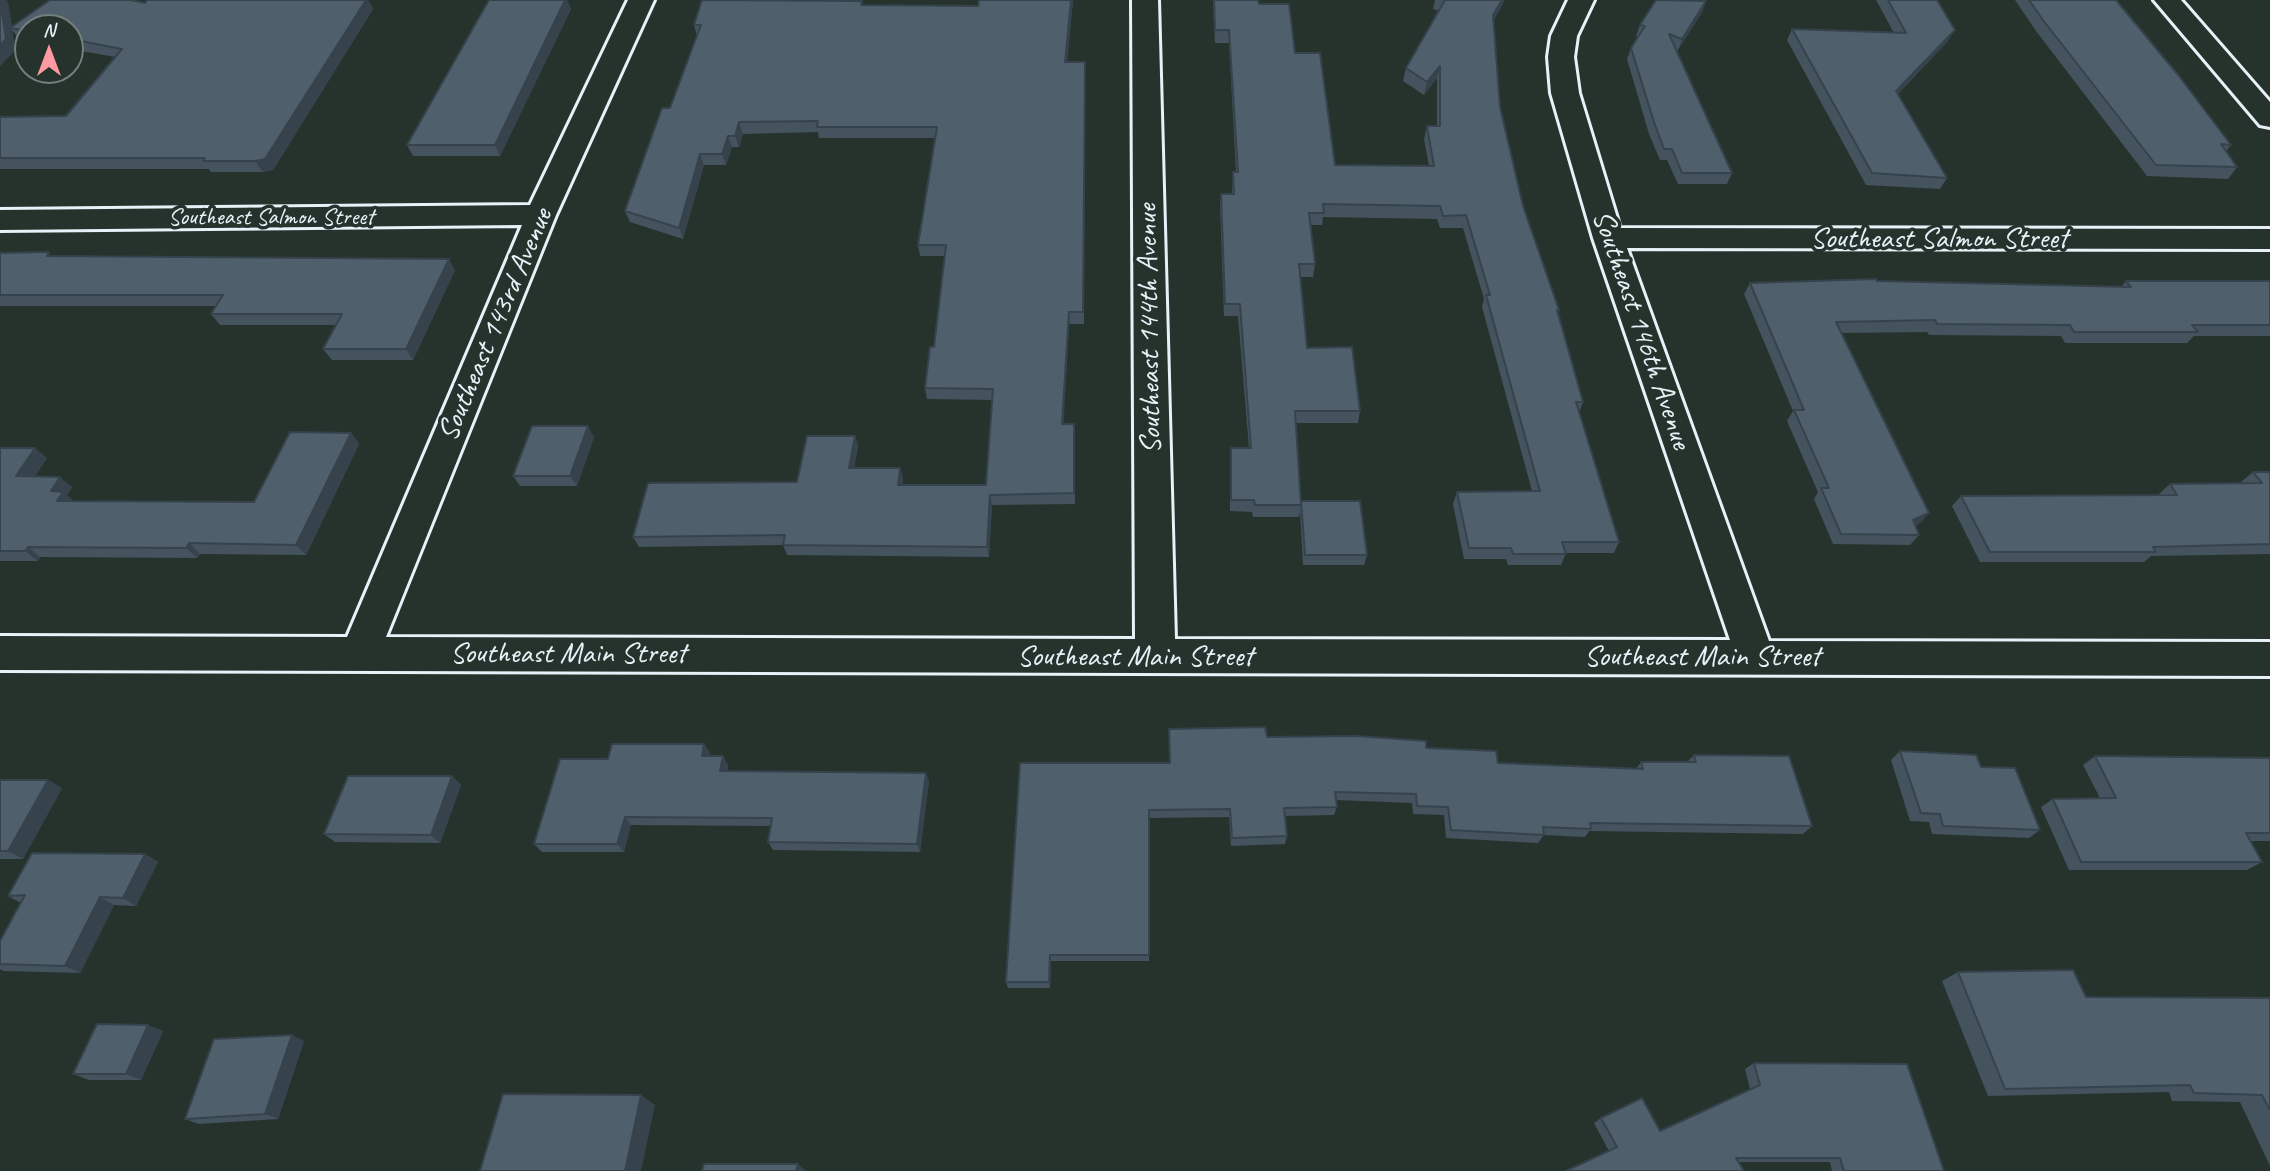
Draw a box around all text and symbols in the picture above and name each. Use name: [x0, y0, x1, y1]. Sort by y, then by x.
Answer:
north arrow: [14, 14, 84, 84]
text: N: [43, 18, 55, 42]
street label: Southeast 143rd Avenue: [431, 203, 561, 447]
street label: Southeast Salmon Street: [168, 204, 374, 232]
street label: Southeast 144th Avenue: [1130, 204, 1170, 454]
street label: Southeast 146th Avenue: [1583, 206, 1699, 454]
street label: Southeast Salmon Street: [1810, 221, 2068, 257]
street label: Southeast Main Street: [450, 636, 686, 672]
street label: Southeast Main Street: [1017, 639, 1253, 675]
street label: Southeast Main Street: [1584, 639, 1820, 675]

